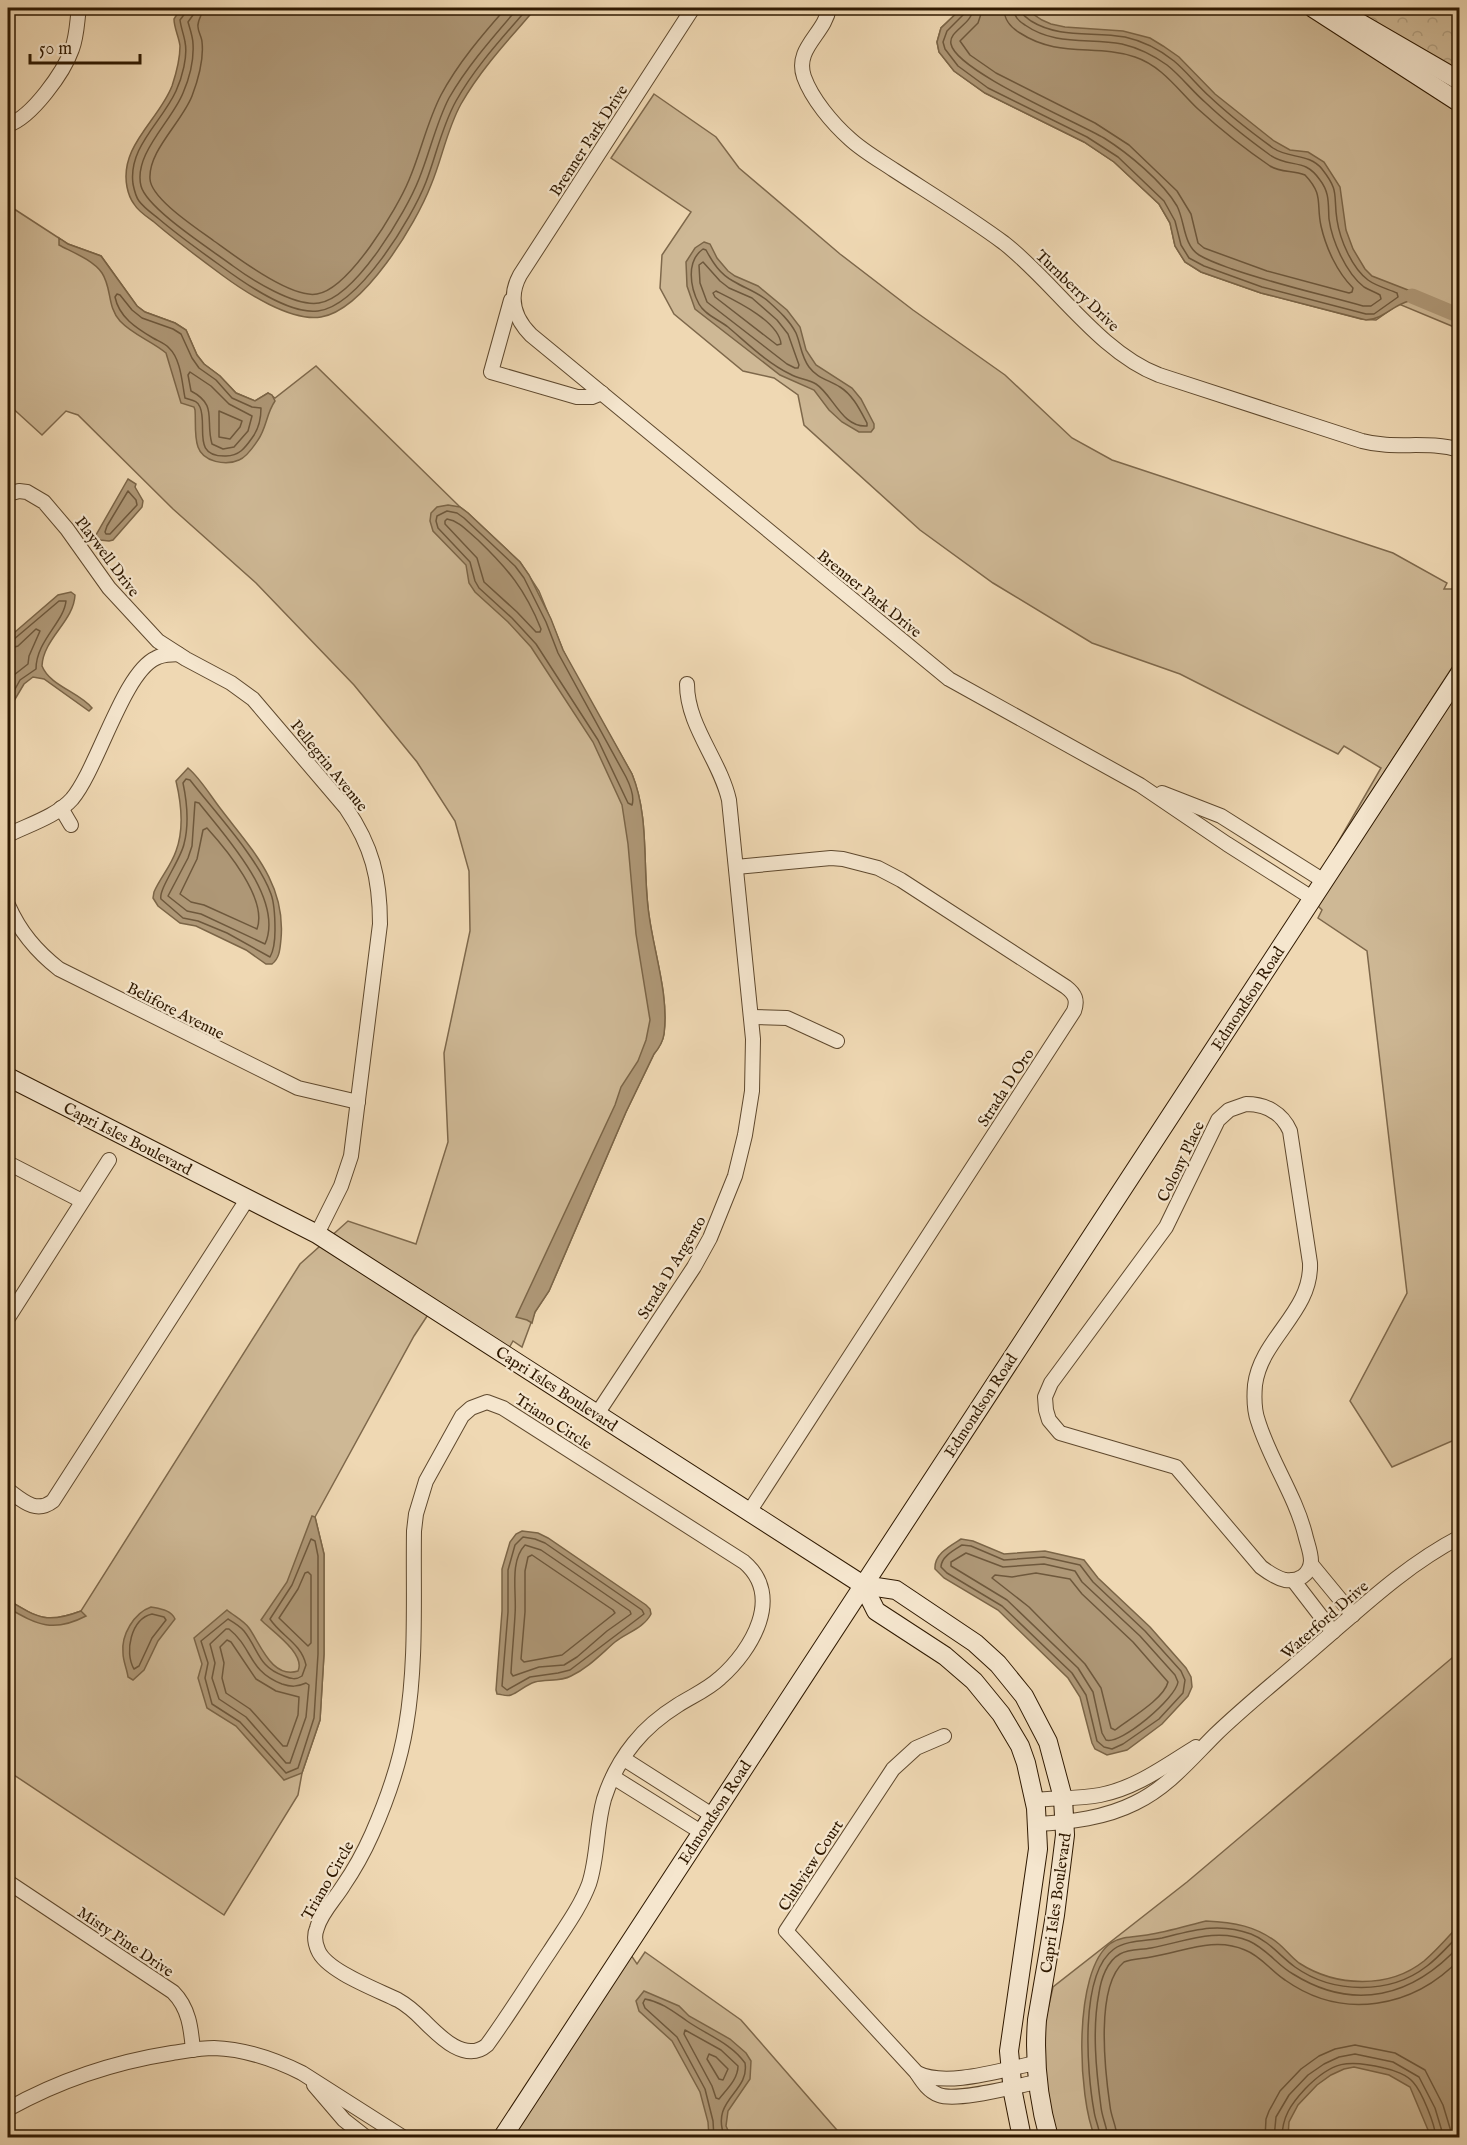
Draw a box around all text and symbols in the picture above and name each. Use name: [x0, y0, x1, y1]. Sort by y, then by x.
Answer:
scale bar: [30, 27, 140, 65]
text: 50 m: [39, 38, 72, 61]
street label: Brenner Park Drive: [546, 82, 633, 201]
street label: Turnberry Drive: [1030, 246, 1123, 337]
street label: Playwell Drive: [70, 513, 143, 601]
street label: Brenner Park Drive: [812, 546, 925, 643]
street label: Pellegrin Avenue: [285, 716, 372, 816]
street label: Edmondson Road: [1208, 943, 1290, 1055]
street label: Belifore Avenue: [123, 979, 227, 1045]
street label: Strada D Oro: [974, 1045, 1040, 1131]
street label: Capri Isles Boulevard: [60, 1099, 195, 1181]
street label: Colony Place: [1154, 1118, 1210, 1206]
street label: Strada D Argento: [634, 1212, 712, 1323]
street label: Capri Isles Boulevard: [491, 1343, 621, 1437]
street label: Edmondson Road: [941, 1350, 1023, 1462]
street label: Triano Circle: [510, 1390, 595, 1455]
street label: Waterford Drive: [1277, 1577, 1373, 1664]
street label: Edmondson Road: [675, 1757, 757, 1869]
street label: Clubview Court: [775, 1816, 849, 1915]
street label: Capri Isles Boulevard: [1037, 1831, 1077, 1975]
street label: Triano Circle: [298, 1838, 359, 1924]
street label: Misty Pine Drive: [73, 1903, 177, 1982]

